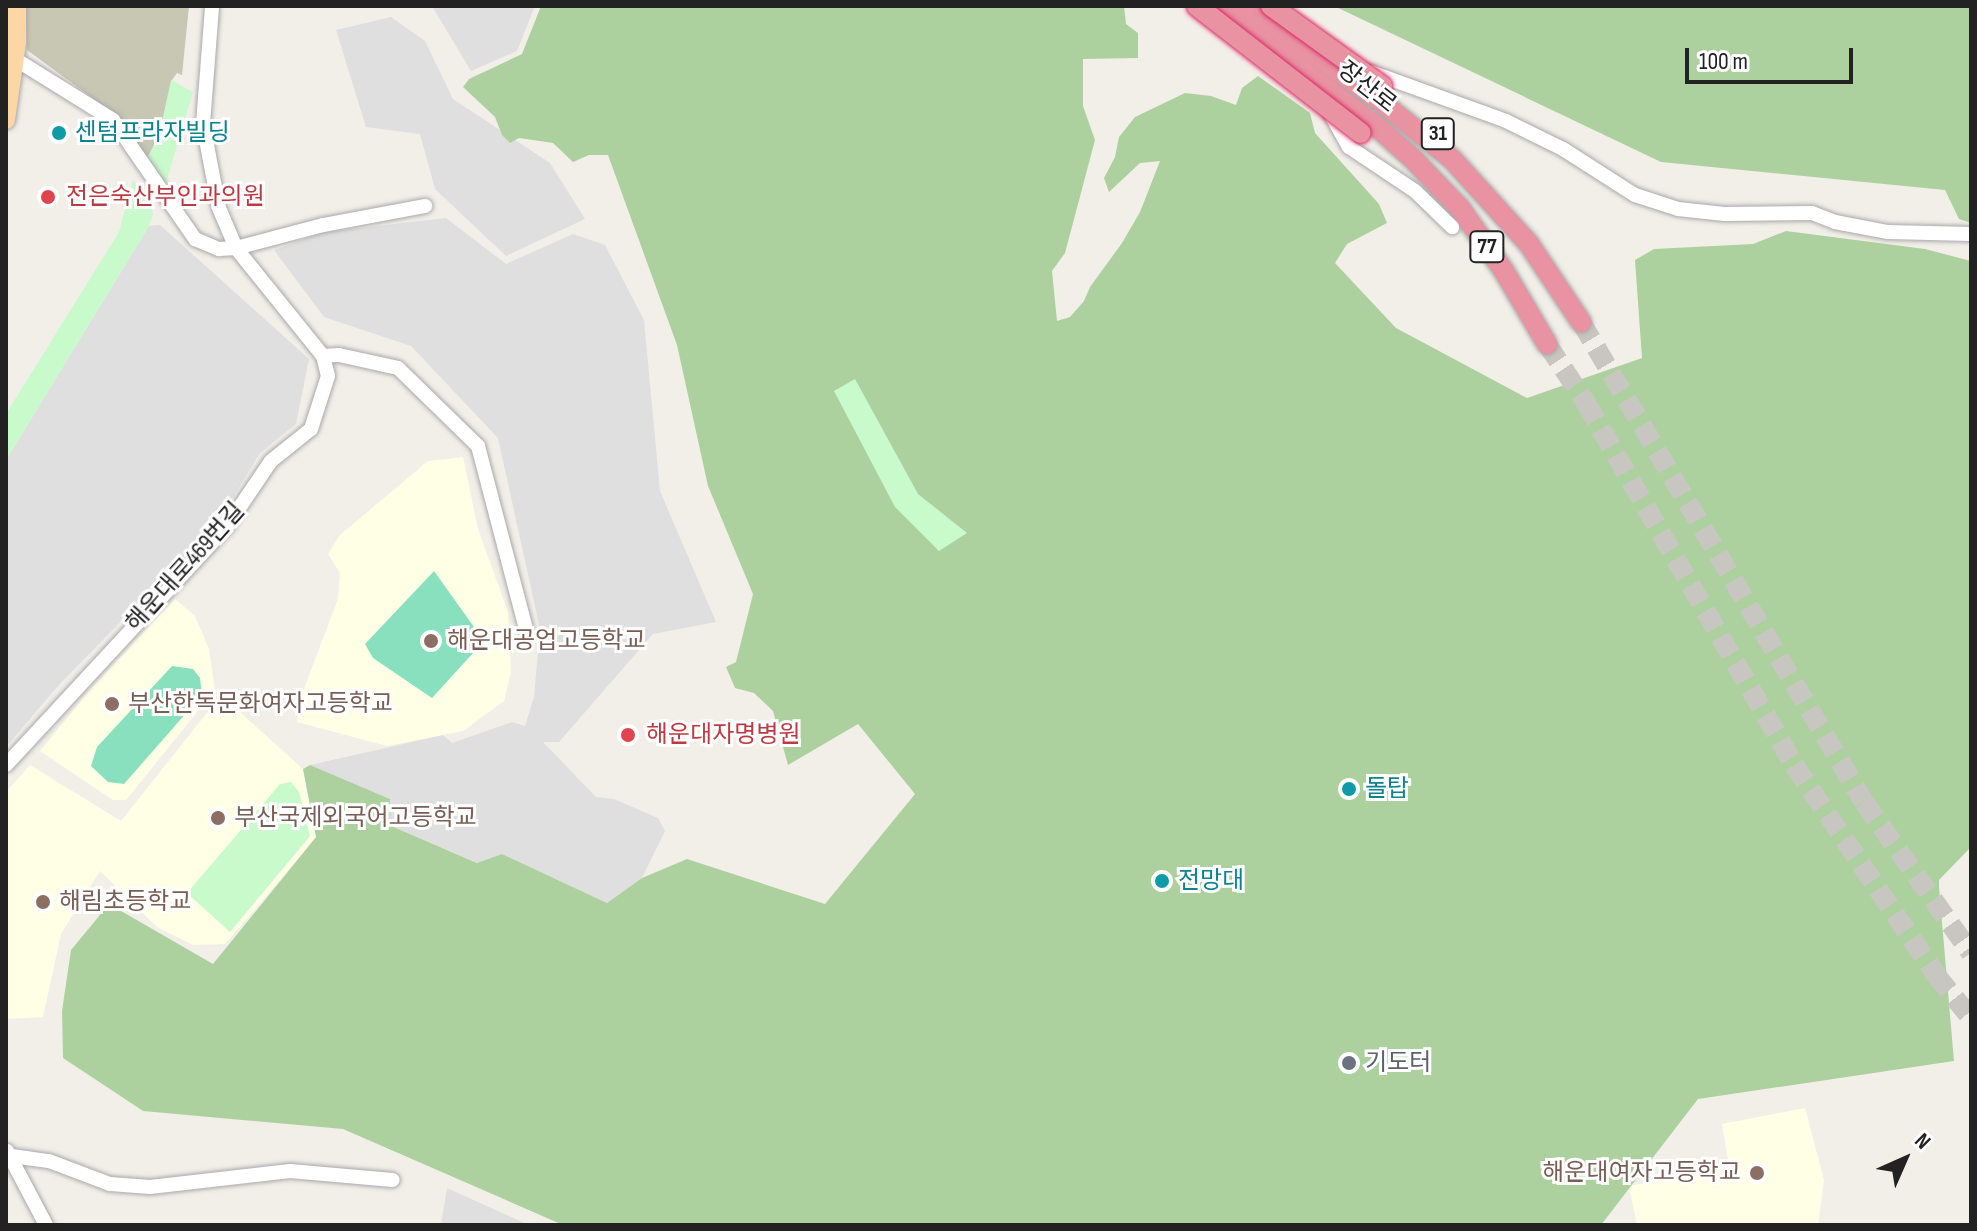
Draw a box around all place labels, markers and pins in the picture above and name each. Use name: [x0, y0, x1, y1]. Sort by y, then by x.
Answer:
place label: 센텀프라자빌딩: [75, 119, 230, 147]
marker: 센텀프라자빌딩: [50, 124, 68, 142]
place label: 전은숙산부인과의원: [66, 183, 265, 211]
marker: 전은숙산부인과의원: [37, 186, 59, 208]
place label: 해운대공업고등학교: [447, 627, 646, 655]
marker: 해운대공업고등학교: [422, 632, 440, 650]
place label: 부산한독문화여자고등학교: [128, 690, 393, 718]
marker: 부산한독문화여자고등학교: [103, 695, 121, 713]
place label: 해운대자명병원: [646, 721, 801, 749]
marker: 해운대자명병원: [617, 724, 639, 746]
place label: 돌탑: [1365, 775, 1409, 803]
marker: 돌탑: [1340, 780, 1358, 798]
place label: 부산국제외국어고등학교: [234, 804, 477, 832]
marker: 부산국제외국어고등학교: [209, 809, 227, 827]
place label: 전망대: [1178, 867, 1244, 895]
marker: 전망대: [1153, 872, 1171, 890]
place label: 해림초등학교: [59, 888, 191, 916]
marker: 해림초등학교: [34, 893, 52, 911]
place label: 기도터: [1365, 1049, 1431, 1077]
marker: 기도터: [1340, 1054, 1358, 1072]
place label: 해운대여자고등학교: [1542, 1159, 1741, 1187]
marker: 해운대여자고등학교: [1748, 1164, 1766, 1182]

